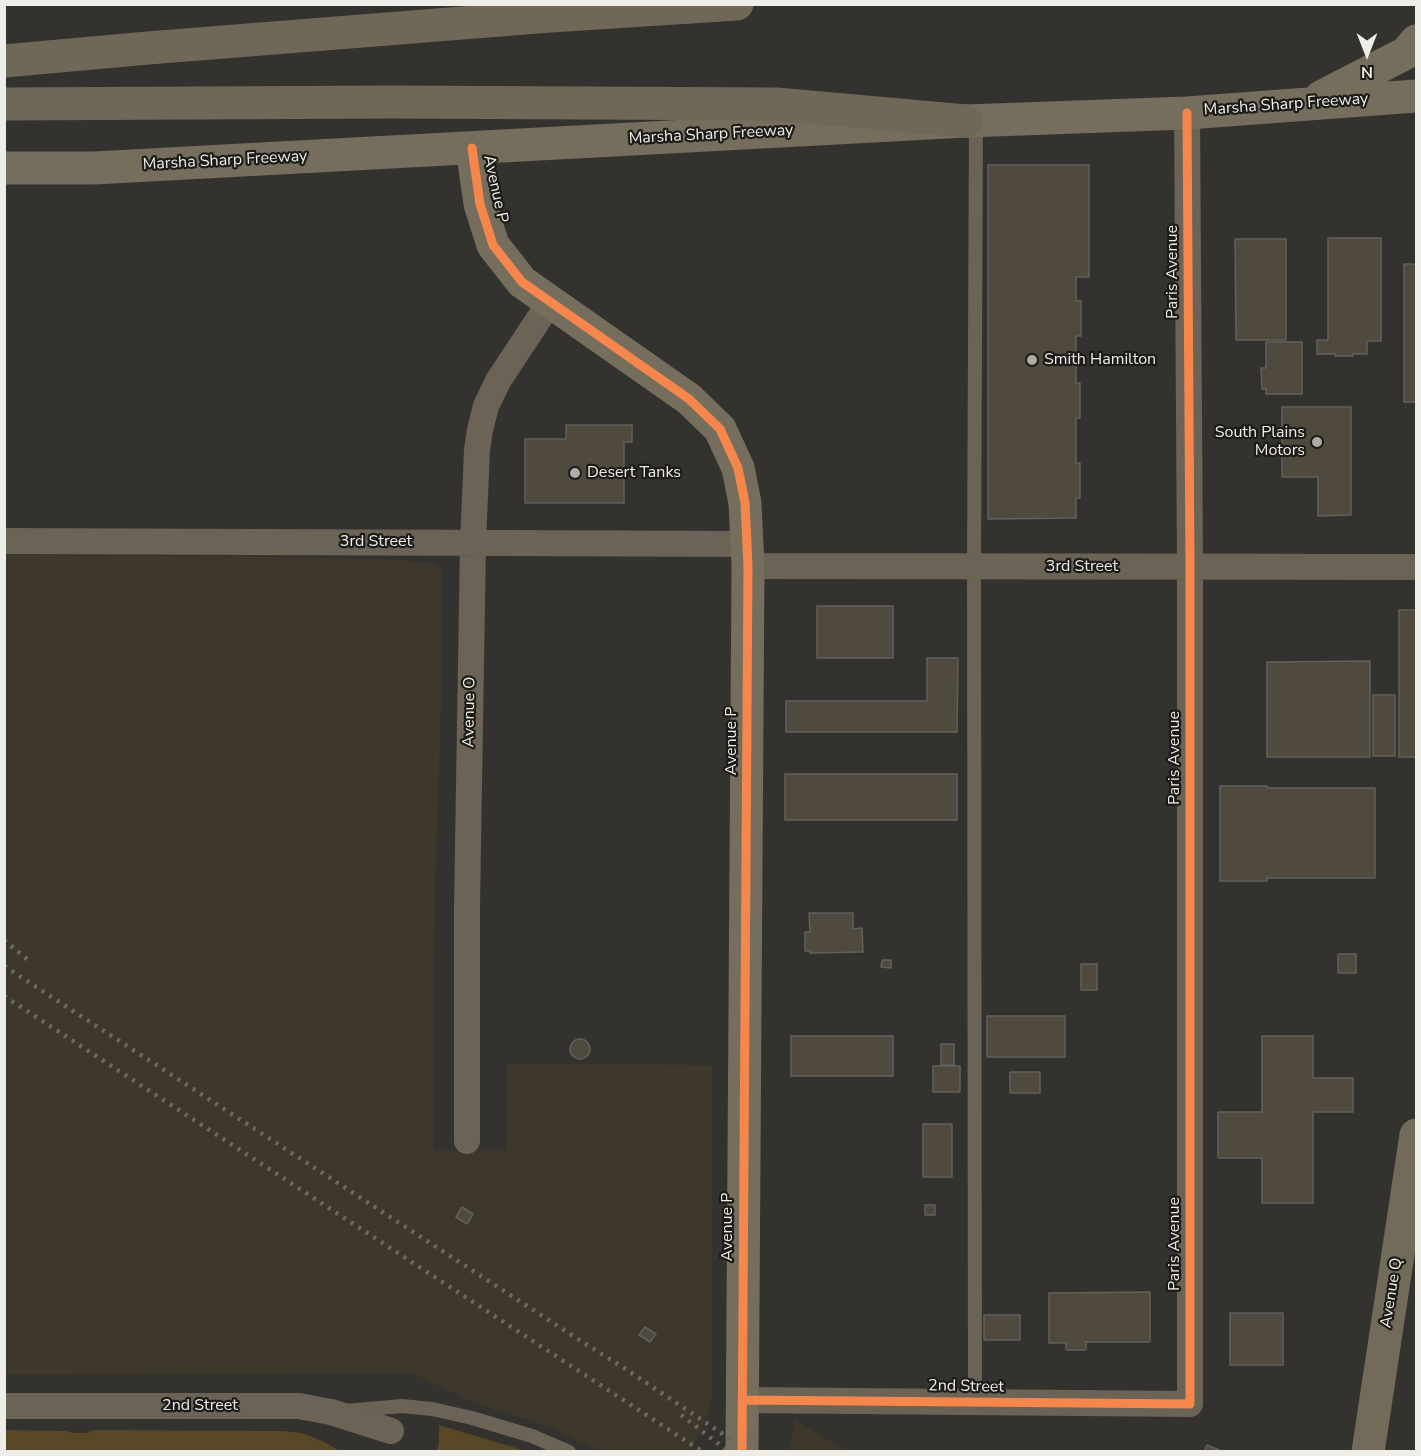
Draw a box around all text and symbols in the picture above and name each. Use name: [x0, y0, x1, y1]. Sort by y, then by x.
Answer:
north arrow: [1337, 24, 1397, 84]
text: N: [1361, 61, 1373, 83]
street label: Marsha Sharp Freeway: [1203, 90, 1369, 120]
street label: Marsha Sharp Freeway: [628, 121, 794, 149]
street label: Marsha Sharp Freeway: [142, 147, 308, 175]
street label: Avenue P: [478, 153, 512, 225]
street label: Paris Avenue: [1163, 225, 1183, 319]
place label: Smith Hamilton: [1044, 350, 1156, 370]
marker: Smith Hamilton: [1025, 353, 1039, 367]
place label: South Plains Motors: [1215, 423, 1305, 461]
marker: South Plains Motors: [1310, 435, 1324, 449]
place label: Desert Tanks: [587, 463, 681, 483]
marker: Desert Tanks: [568, 466, 582, 480]
street label: 3rd Street: [340, 532, 412, 552]
street label: 3rd Street: [1046, 557, 1118, 577]
street label: Avenue O: [460, 676, 480, 748]
street label: Avenue P: [722, 707, 742, 775]
street label: Paris Avenue: [1165, 711, 1185, 805]
street label: Avenue P: [718, 1193, 738, 1261]
street label: Paris Avenue: [1165, 1197, 1185, 1291]
street label: Avenue Q: [1377, 1257, 1407, 1329]
street label: 2nd Street: [928, 1377, 1004, 1397]
street label: 2nd Street: [162, 1396, 238, 1416]

